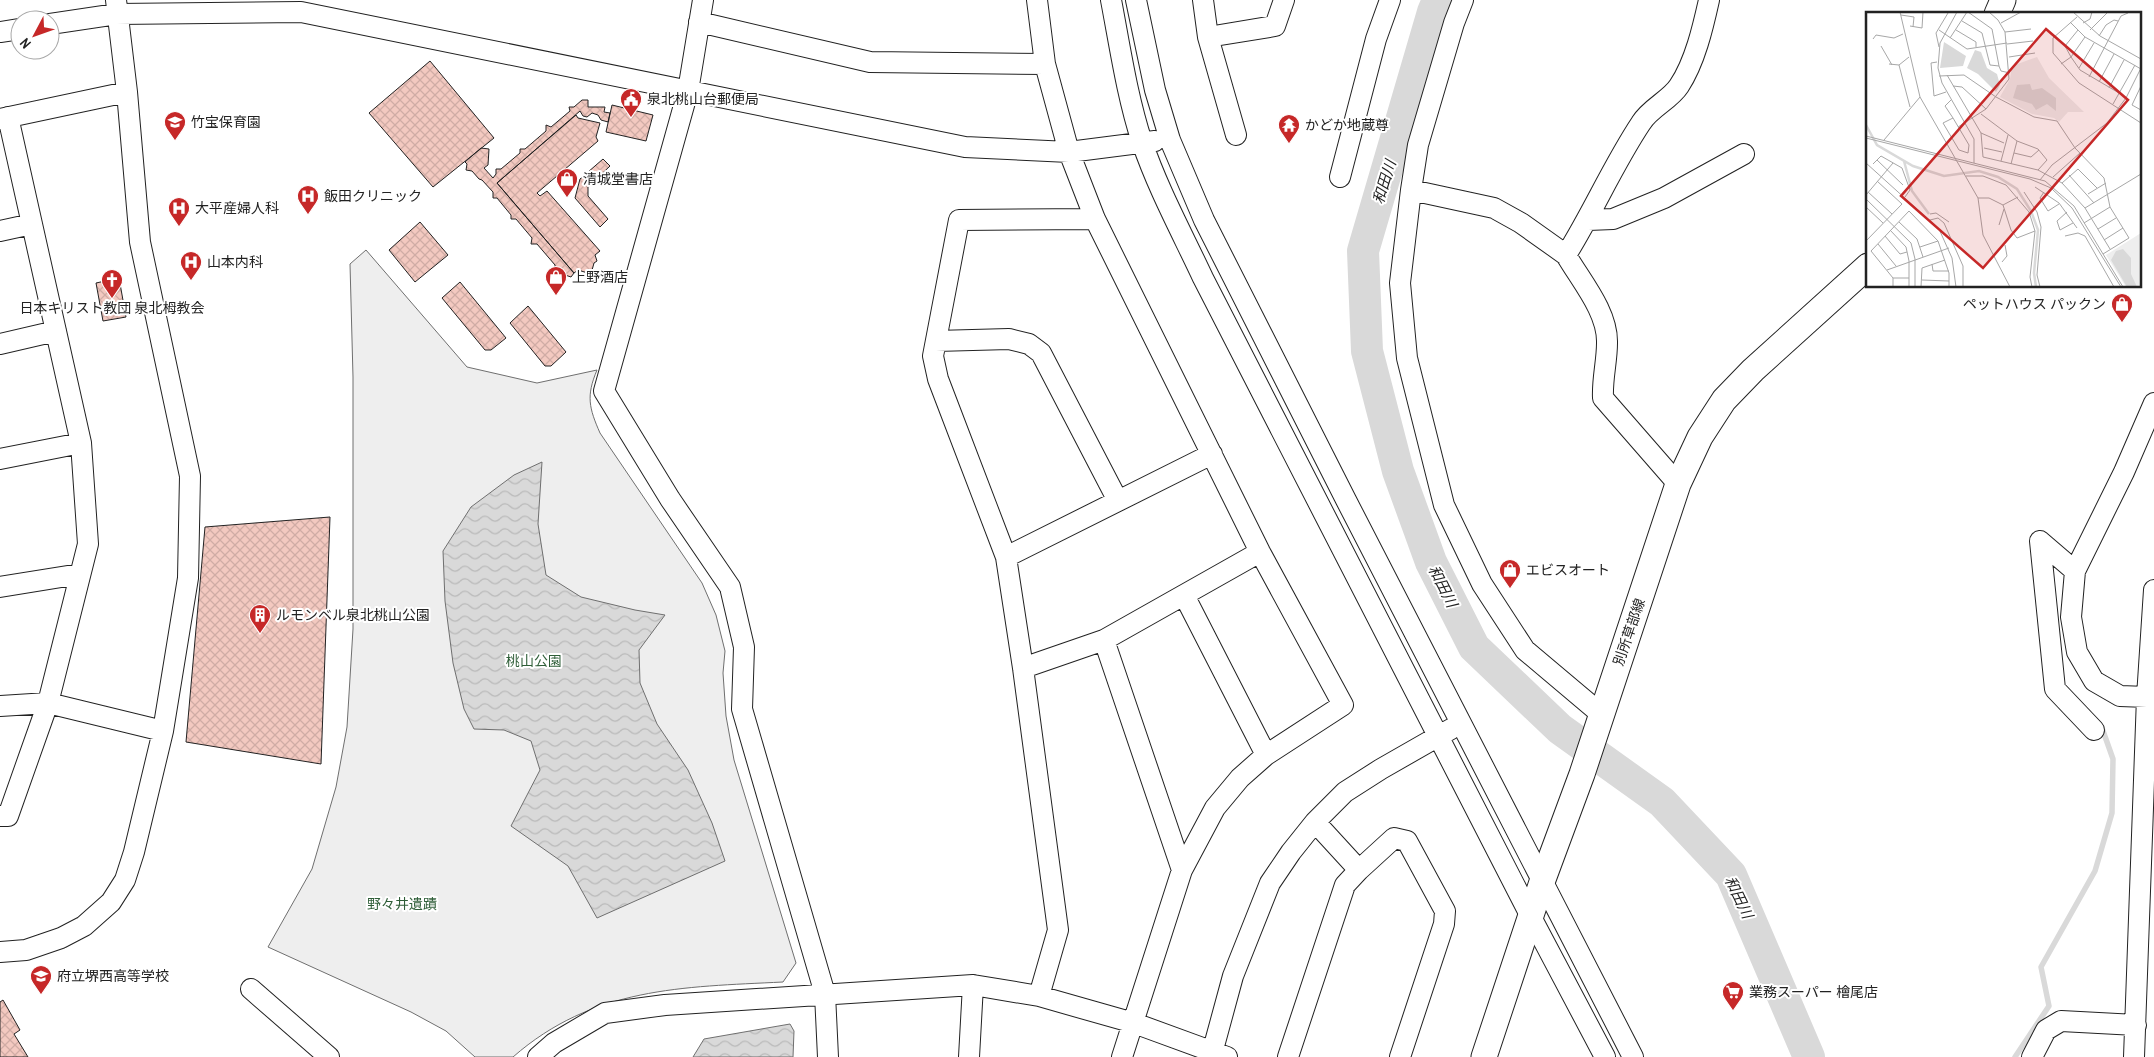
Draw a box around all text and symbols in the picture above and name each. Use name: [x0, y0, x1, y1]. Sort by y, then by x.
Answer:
north arrow: [10, 10, 60, 60]
inset map: [1866, 12, 2142, 288]
text: N: [16, 34, 35, 53]
public building icon: 泉北桃山台郵便局: [619, 87, 643, 118]
place label: 泉北桃山台郵便局: [647, 90, 759, 108]
school or university icon: 竹宝保育園: [163, 110, 187, 141]
place label: 竹宝保育園: [191, 113, 261, 131]
temple icon: かどか地蔵尊: [1277, 113, 1301, 144]
place label: かどか地蔵尊: [1305, 116, 1389, 134]
water label: 和田川: [1367, 156, 1401, 207]
shop icon: 清城堂書店: [555, 167, 579, 198]
place label: 清城堂書店: [583, 170, 653, 188]
hospital icon: 飯田クリニック: [296, 184, 320, 215]
place label: 飯田クリニック: [324, 187, 422, 205]
hospital icon: 大平産婦人科: [167, 196, 191, 227]
place label: 大平産婦人科: [195, 199, 279, 217]
hospital icon: 山本内科: [179, 250, 203, 281]
place label: 山本内科: [207, 253, 263, 271]
shop icon: 上野酒店: [544, 265, 568, 296]
church icon: 日本キリスト教団 泉北栂教会: [100, 268, 124, 299]
place label: 上野酒店: [572, 268, 628, 286]
shop icon: ペットハウス パックン: [2110, 292, 2134, 323]
place label: ペットハウス パックン: [1963, 295, 2106, 313]
place label: 日本キリスト教団 泉北栂教会: [19, 299, 205, 317]
shop icon: エビスオート: [1498, 558, 1522, 589]
water label: 和田川: [1423, 561, 1463, 613]
place label: エビスオート: [1526, 561, 1610, 579]
street label: 別所草部線: [1609, 596, 1649, 668]
building icon: ルモンベル泉北桃山公園: [248, 603, 272, 634]
place label: ルモンベル泉北桃山公園: [276, 606, 430, 624]
park label: 桃山公園: [506, 652, 562, 670]
water label: 和田川: [1720, 872, 1759, 924]
park label: 野々井遺蹟: [367, 895, 437, 913]
school or university icon: 府立堺西高等学校: [29, 964, 53, 995]
place label: 府立堺西高等学校: [57, 967, 169, 985]
supermarket icon: 業務スーパー 檜尾店: [1721, 980, 1745, 1011]
place label: 業務スーパー 檜尾店: [1749, 983, 1878, 1001]

